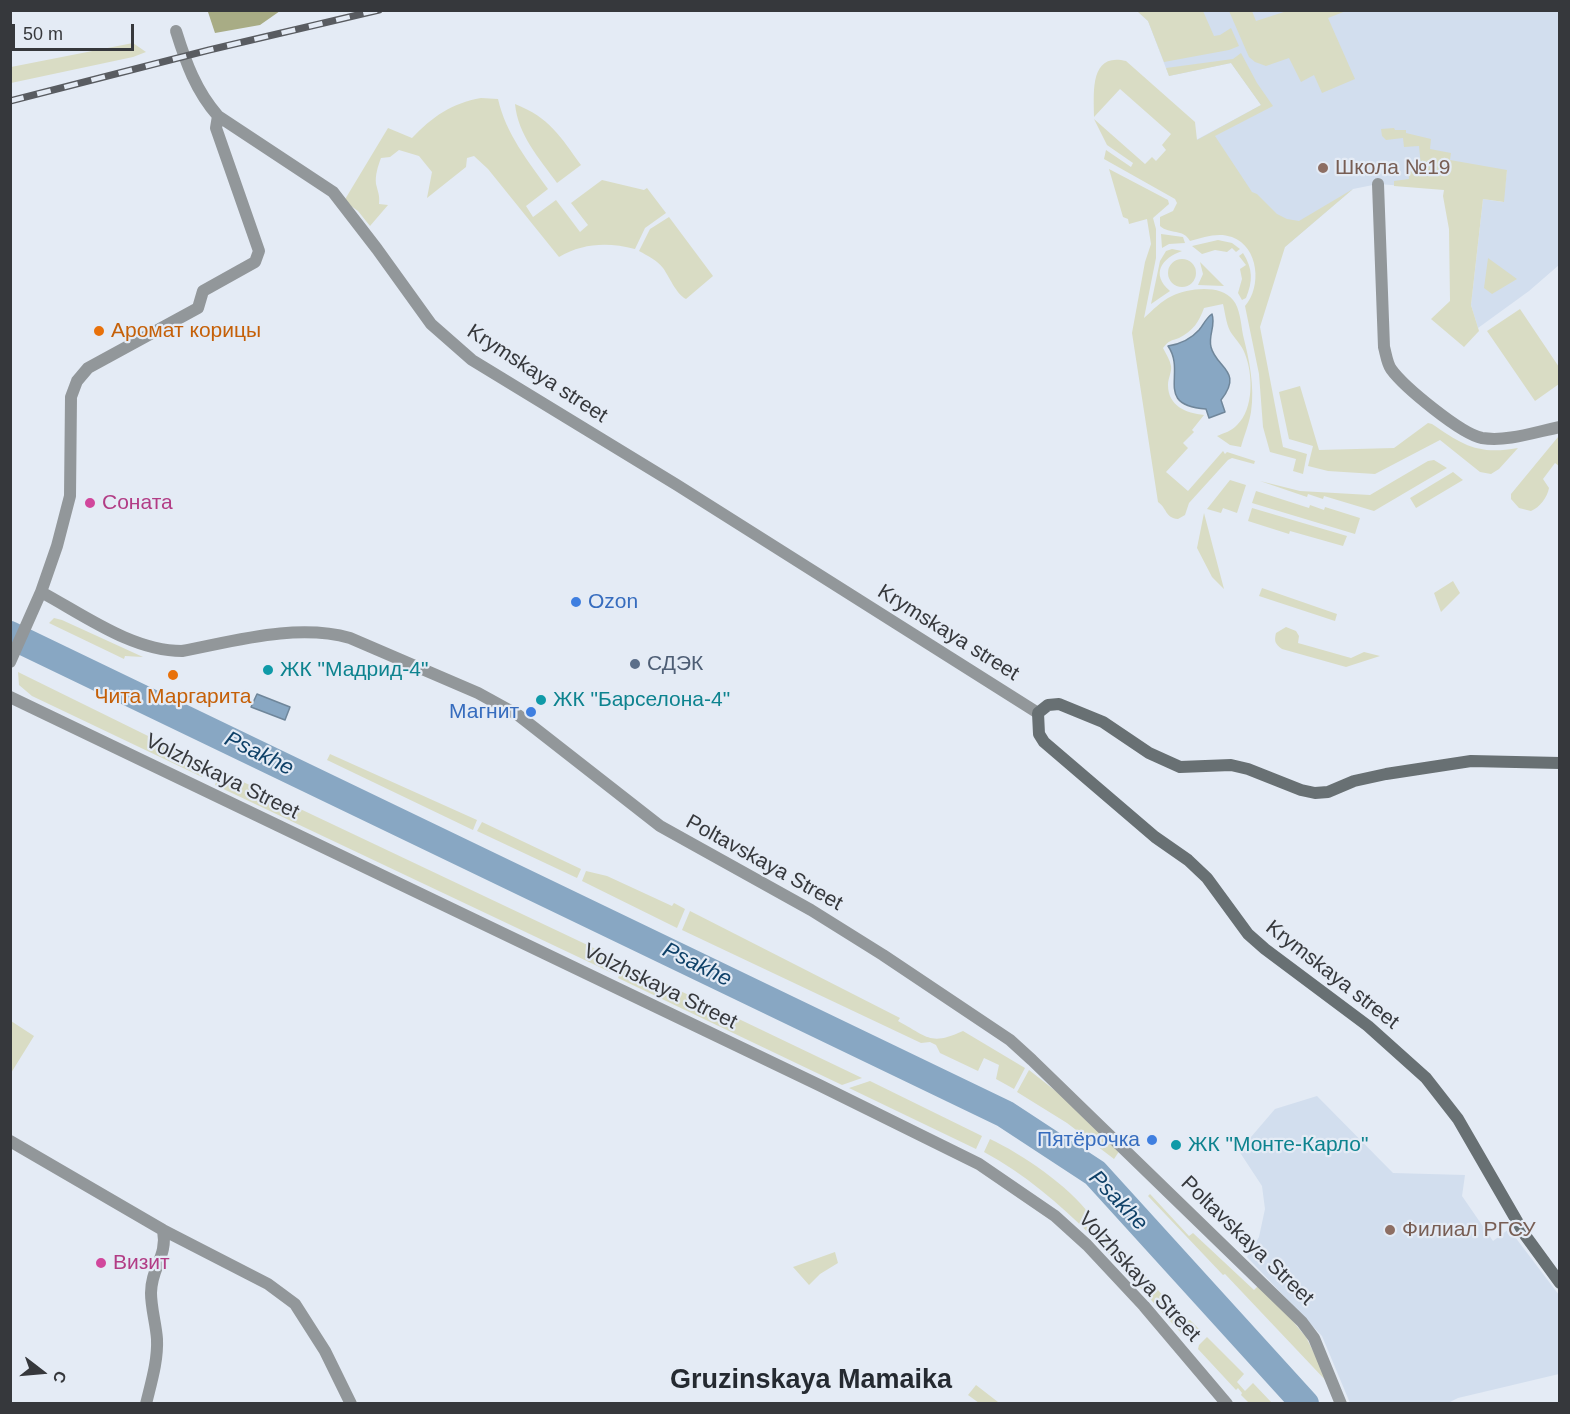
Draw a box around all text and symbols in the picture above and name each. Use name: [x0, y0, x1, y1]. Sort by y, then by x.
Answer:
scale bar: [15, 12, 136, 50]
text: 50 m: [23, 24, 63, 44]
place label: Школа №19: [1335, 155, 1451, 181]
marker: Школа №19: [1316, 161, 1330, 175]
place label: Аромат корицы: [111, 318, 261, 344]
street label: Krymskaya street: [462, 319, 612, 429]
marker: Аромат корицы: [92, 324, 106, 338]
place label: Соната: [102, 490, 173, 516]
marker: Соната: [83, 496, 97, 510]
street label: Krymskaya street: [873, 579, 1023, 687]
place label: Ozon: [588, 589, 638, 615]
marker: Ozon: [569, 595, 583, 609]
place label: СДЭК: [647, 651, 703, 677]
place label: ЖК "Мадрид-4": [280, 657, 428, 683]
marker: СДЭК: [628, 657, 642, 671]
marker: ЖК "Мадрид-4": [261, 663, 275, 677]
marker: Чита Маргарита: [166, 668, 180, 682]
place label: Чита Маргарита: [94, 684, 252, 710]
place label: ЖК "Барселона-4": [553, 687, 730, 713]
marker: ЖК "Барселона-4": [534, 693, 548, 707]
place label: Магнит: [449, 699, 519, 725]
marker: Магнит: [524, 705, 538, 719]
water label: Psakhe: [220, 726, 298, 782]
street label: Volzhskaya Street: [141, 729, 303, 825]
street label: Poltavskaya Street: [681, 810, 847, 916]
street label: Krymskaya street: [1260, 915, 1404, 1035]
water label: Psakhe: [658, 937, 736, 993]
street label: Volzhskaya Street: [579, 939, 741, 1035]
place label: Пятёрочка: [1037, 1127, 1140, 1153]
place label: ЖК "Монте-Карло": [1188, 1132, 1368, 1158]
marker: Пятёрочка: [1145, 1133, 1159, 1147]
marker: ЖК "Монте-Карло": [1169, 1138, 1183, 1152]
water label: Psakhe: [1083, 1165, 1153, 1237]
street label: Poltavskaya Street: [1175, 1171, 1319, 1311]
street label: Volzhskaya Street: [1072, 1207, 1206, 1347]
place label: Филиал РГСУ: [1402, 1217, 1536, 1243]
marker: Филиал РГСУ: [1383, 1223, 1397, 1237]
place label: Визит: [113, 1250, 170, 1276]
marker: Визит: [94, 1256, 108, 1270]
north arrow: [12, 1342, 72, 1402]
district label: Gruzinskaya Mamaika: [670, 1365, 952, 1397]
text: С: [50, 1369, 70, 1385]

